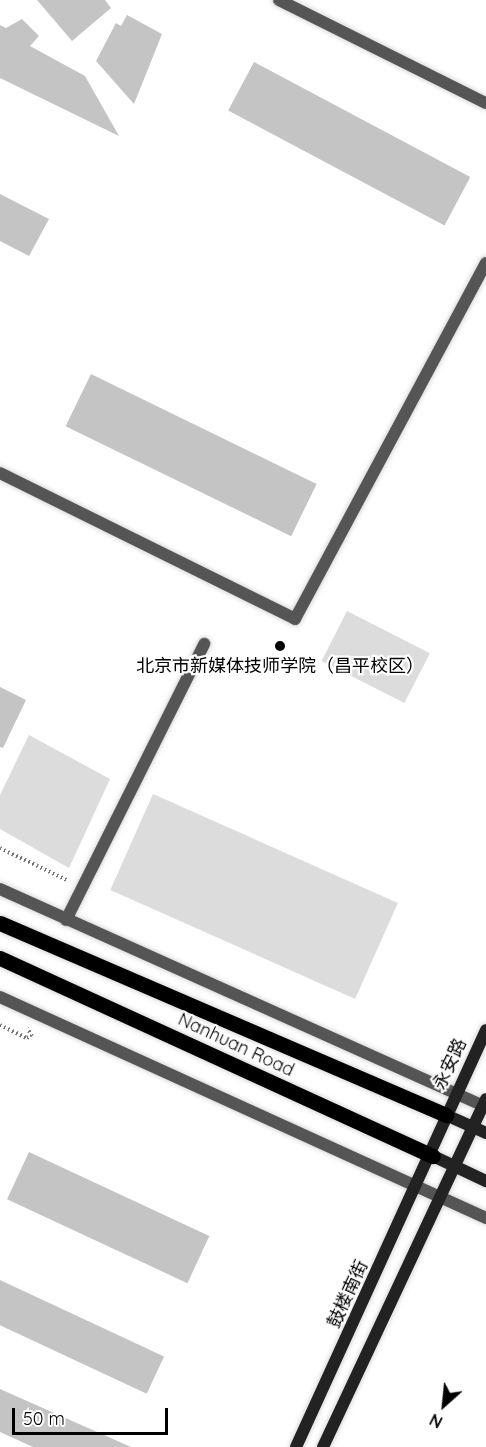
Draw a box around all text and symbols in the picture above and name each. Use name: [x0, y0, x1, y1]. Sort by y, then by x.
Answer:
marker: 北京市新媒体技师学院（昌平校区）: [273, 639, 287, 653]
place label: 北京市新媒体技师学院（昌平校区）: [136, 655, 424, 677]
street label: Nanhuan Road: [174, 1009, 298, 1081]
street label: 永安路: [429, 1035, 471, 1093]
street label: 鼓楼南街: [323, 1257, 373, 1331]
north arrow: [414, 1375, 474, 1435]
scale bar: [15, 1396, 171, 1434]
text: 50 m: [23, 1407, 65, 1430]
text: N: [426, 1409, 446, 1433]

